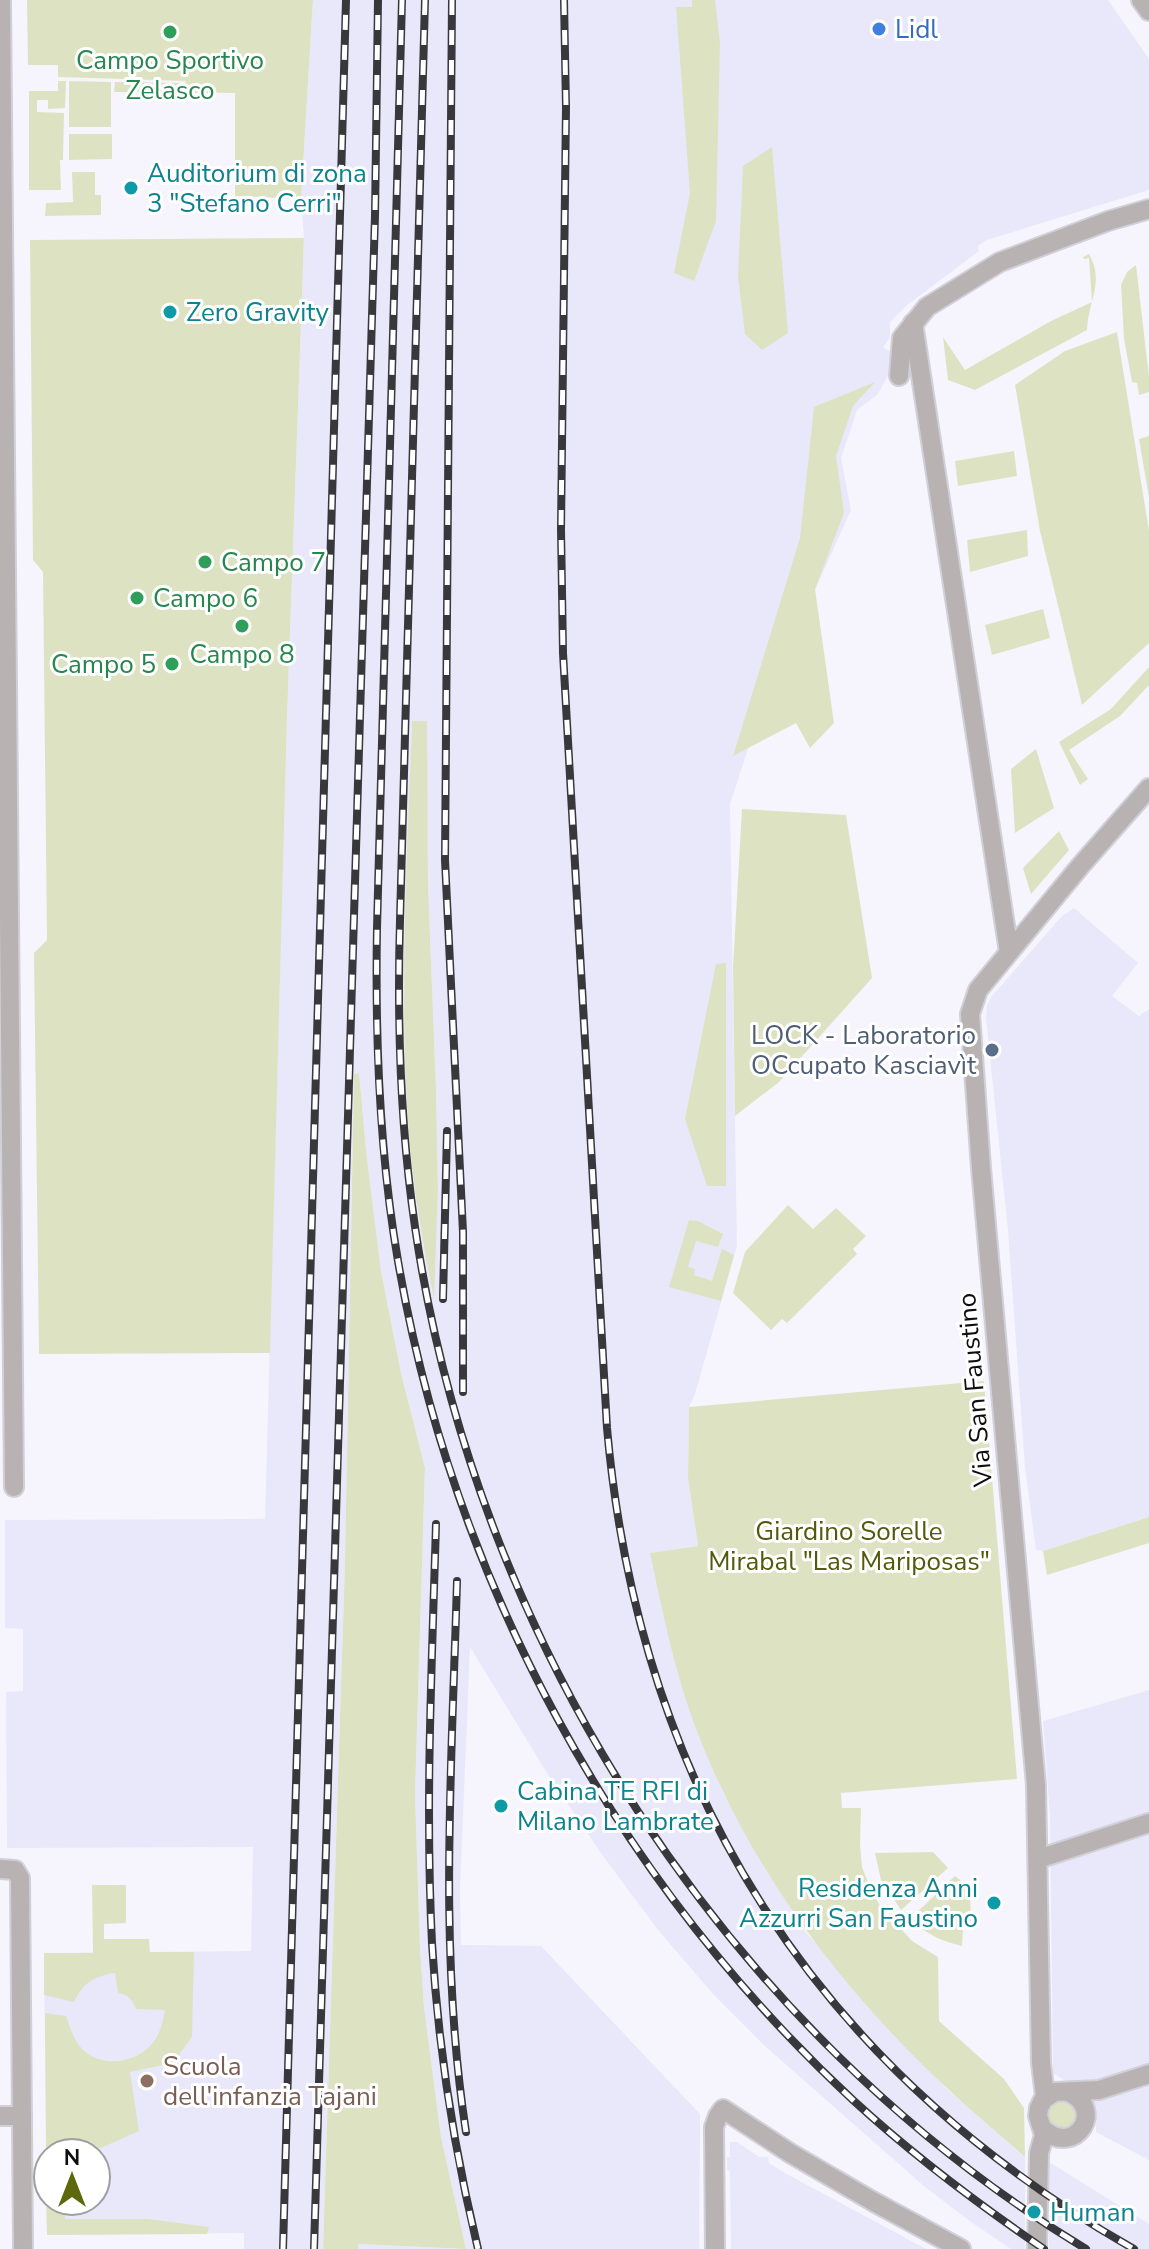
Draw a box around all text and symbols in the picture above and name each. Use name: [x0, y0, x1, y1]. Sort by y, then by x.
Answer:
place label: Lidl: [895, 12, 938, 47]
marker: Lidl: [870, 20, 888, 38]
marker: Campo Sportivo Zelasco: [161, 23, 179, 41]
place label: Campo Sportivo Zelasco: [76, 43, 264, 108]
place label: Auditorium di zona 3 "Stefano Cerri": [147, 156, 367, 221]
marker: Auditorium di zona 3 "Stefano Cerri": [122, 179, 140, 197]
place label: Zero Gravity: [186, 295, 329, 330]
marker: Zero Gravity: [161, 303, 179, 321]
place label: Campo 7: [221, 545, 326, 580]
marker: Campo 7: [196, 553, 214, 571]
place label: Campo 6: [153, 581, 258, 616]
marker: Campo 6: [128, 589, 146, 607]
marker: Campo 8: [233, 617, 251, 635]
place label: Campo 8: [189, 637, 295, 672]
place label: Campo 5: [51, 647, 156, 682]
marker: Campo 5: [163, 655, 181, 673]
place label: LOCK - Laboratorio OCcupato Kasciavìt: [751, 1018, 977, 1083]
marker: LOCK - Laboratorio OCcupato Kasciavìt: [983, 1041, 1001, 1059]
street label: Via San Faustino: [949, 1292, 1001, 1489]
park label: Giardino Sorelle Mirabal "Las Mariposas": [708, 1514, 990, 1579]
place label: Cabina TE RFI di Milano Lambrate: [517, 1774, 714, 1839]
marker: Cabina TE RFI di Milano Lambrate: [492, 1797, 510, 1815]
place label: Residenza Anni Azzurri San Faustino: [739, 1871, 978, 1936]
marker: Residenza Anni Azzurri San Faustino: [985, 1894, 1003, 1912]
place label: Scuola dell'infanzia Tajani: [163, 2049, 377, 2114]
marker: Scuola dell'infanzia Tajani: [138, 2072, 156, 2090]
north arrow: [32, 2137, 112, 2217]
text: N: [64, 2143, 80, 2173]
place label: Human: [1050, 2195, 1135, 2230]
marker: Human: [1025, 2203, 1043, 2221]

